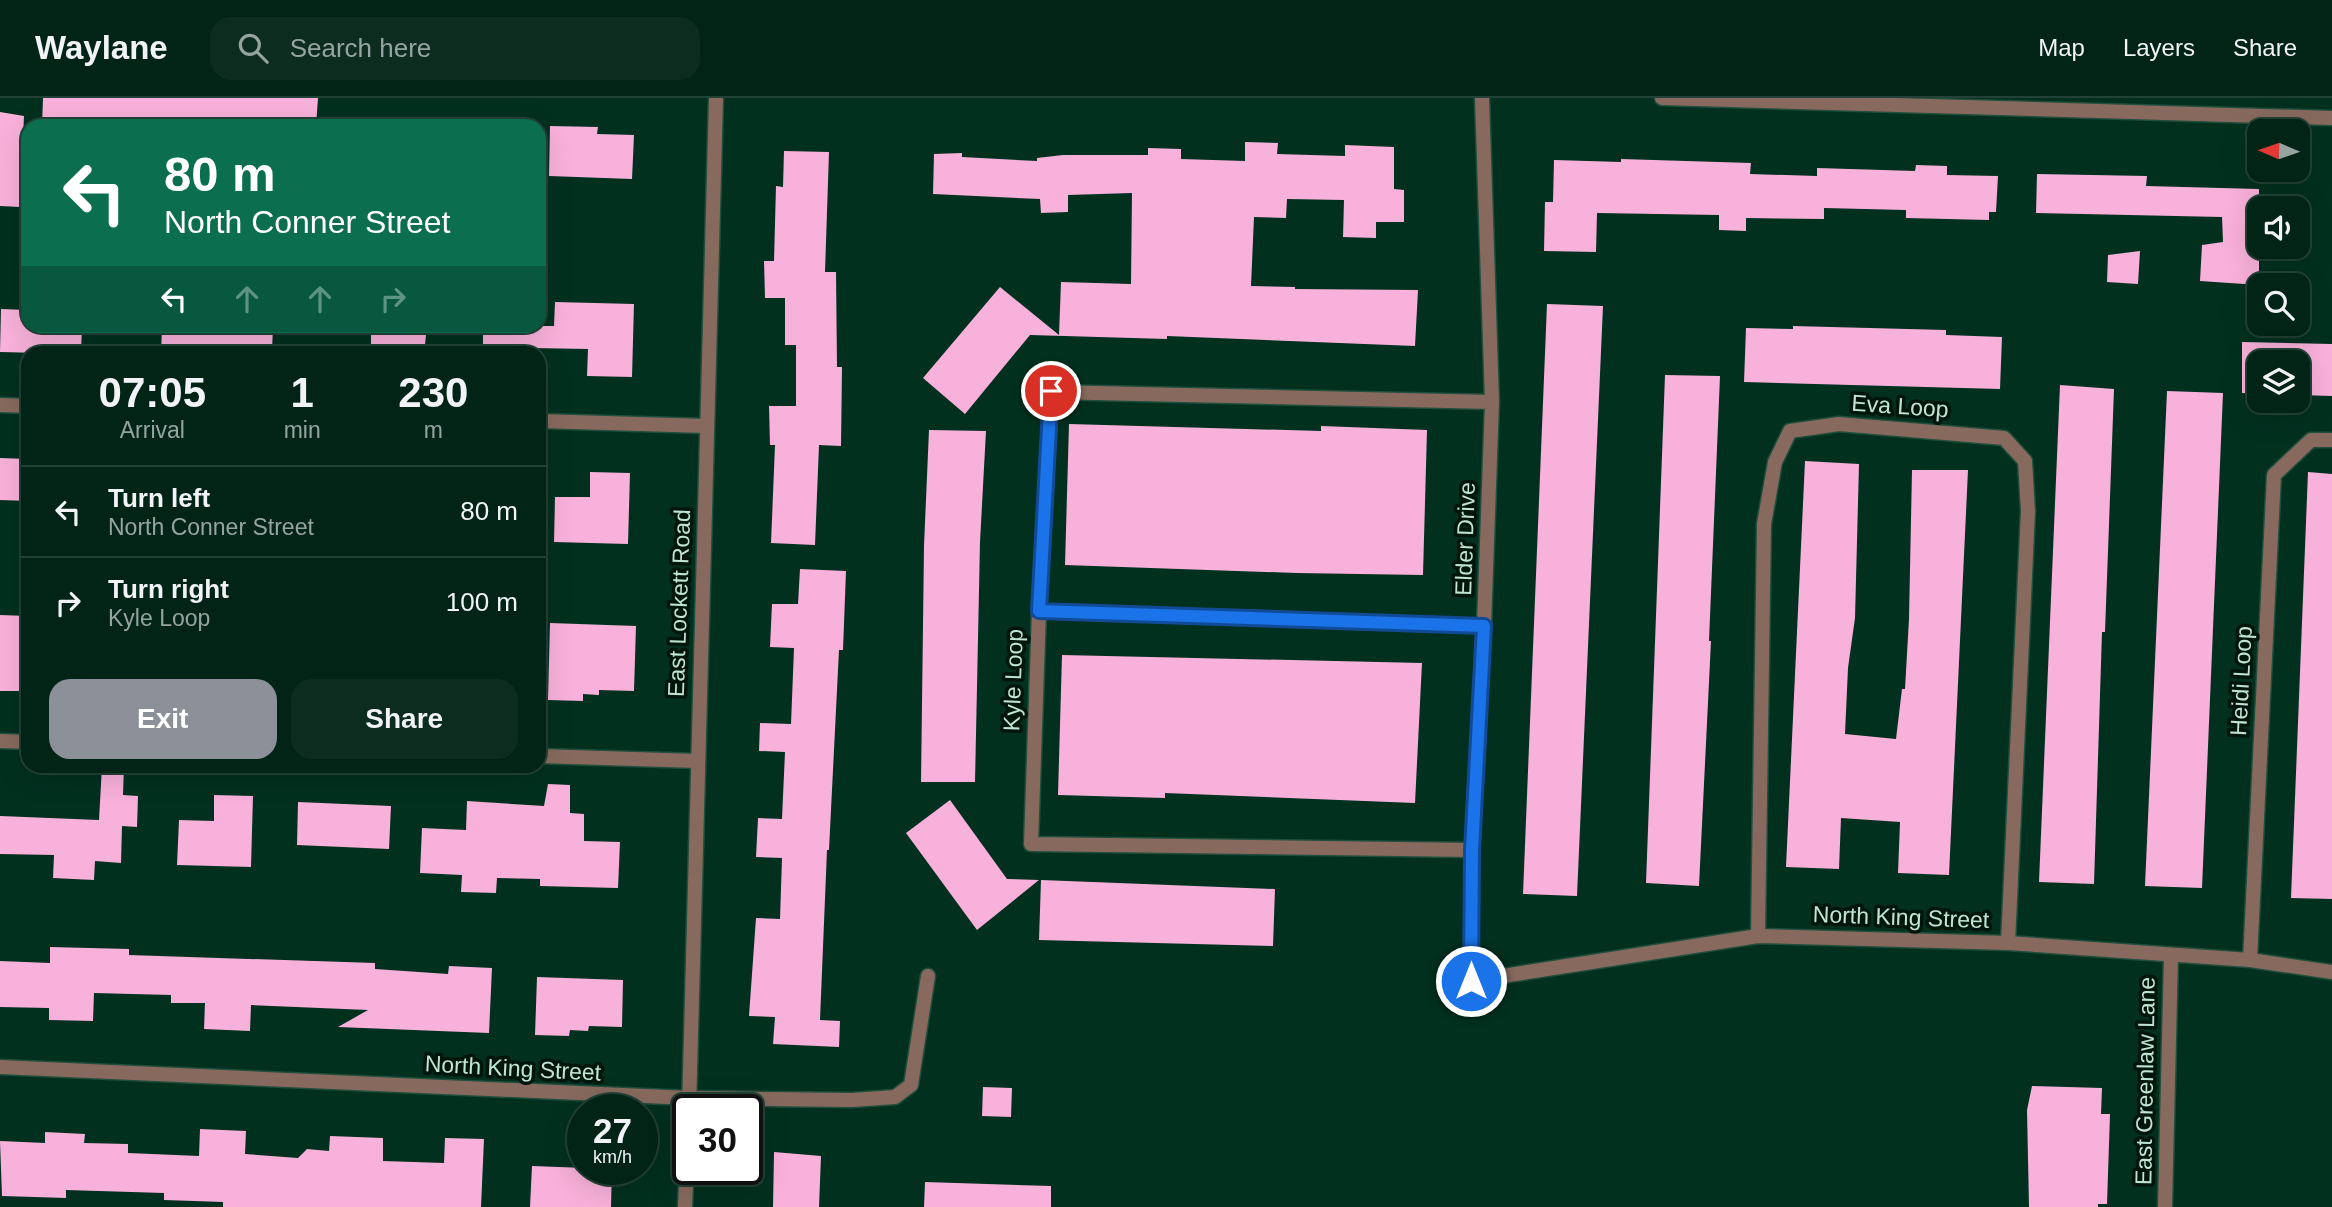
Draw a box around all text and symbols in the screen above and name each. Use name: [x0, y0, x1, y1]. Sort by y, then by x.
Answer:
search box: [210, 17, 700, 80]
text: Waylane: [35, 29, 168, 66]
icon: search: [234, 29, 272, 67]
text: Search here: [290, 33, 431, 63]
text: Map: [2038, 34, 2085, 61]
text: Layers: [2123, 34, 2195, 61]
text: Share: [2233, 34, 2297, 61]
north arrow: [2247, 119, 2310, 182]
map controls: [2247, 119, 2310, 413]
icon: left: [49, 147, 140, 238]
text: 80 m: [164, 147, 276, 201]
button: sound: [2247, 196, 2310, 259]
text: North Conner Street: [164, 204, 450, 240]
button: search: [2247, 273, 2310, 336]
icon: left: [155, 280, 193, 318]
icon: ahead: [228, 280, 266, 318]
icon: ahead: [301, 280, 339, 318]
icon: right: [374, 280, 412, 318]
button: layers: [2247, 350, 2310, 413]
pin: [1021, 361, 1081, 421]
text: 07:05: [99, 369, 206, 416]
text: 1: [290, 369, 314, 416]
text: 230: [398, 369, 468, 416]
icon: arrive: [1032, 372, 1070, 410]
street label: Eva Loop: [1851, 390, 1949, 422]
text: Arrival: [120, 417, 185, 443]
text: min: [284, 417, 321, 443]
text: m: [424, 417, 443, 443]
street label: Elder Drive: [1450, 482, 1480, 596]
text: Turn left: [108, 483, 210, 513]
icon: left: [49, 493, 87, 531]
text: 80 m: [460, 496, 518, 526]
street label: East Lockett Road: [663, 509, 695, 697]
text: North Conner Street: [108, 514, 314, 540]
text: Turn right: [108, 574, 229, 604]
icon: right: [49, 584, 87, 622]
text: 100 m: [446, 587, 518, 617]
text: Kyle Loop: [108, 605, 210, 631]
street label: Heidi Loop: [2225, 625, 2257, 737]
street label: Kyle Loop: [998, 628, 1028, 732]
button: Exit: [49, 679, 277, 759]
button: Share: [291, 679, 518, 759]
street label: North King Street: [1812, 901, 1990, 933]
position arrow: [1434, 944, 1508, 1018]
street label: East Greenlaw Lane: [2130, 977, 2160, 1185]
street label: North King Street: [424, 1050, 602, 1086]
speed limit sign: 30: [672, 1094, 763, 1185]
text: 27: [593, 1111, 632, 1150]
text: km/h: [593, 1147, 632, 1167]

